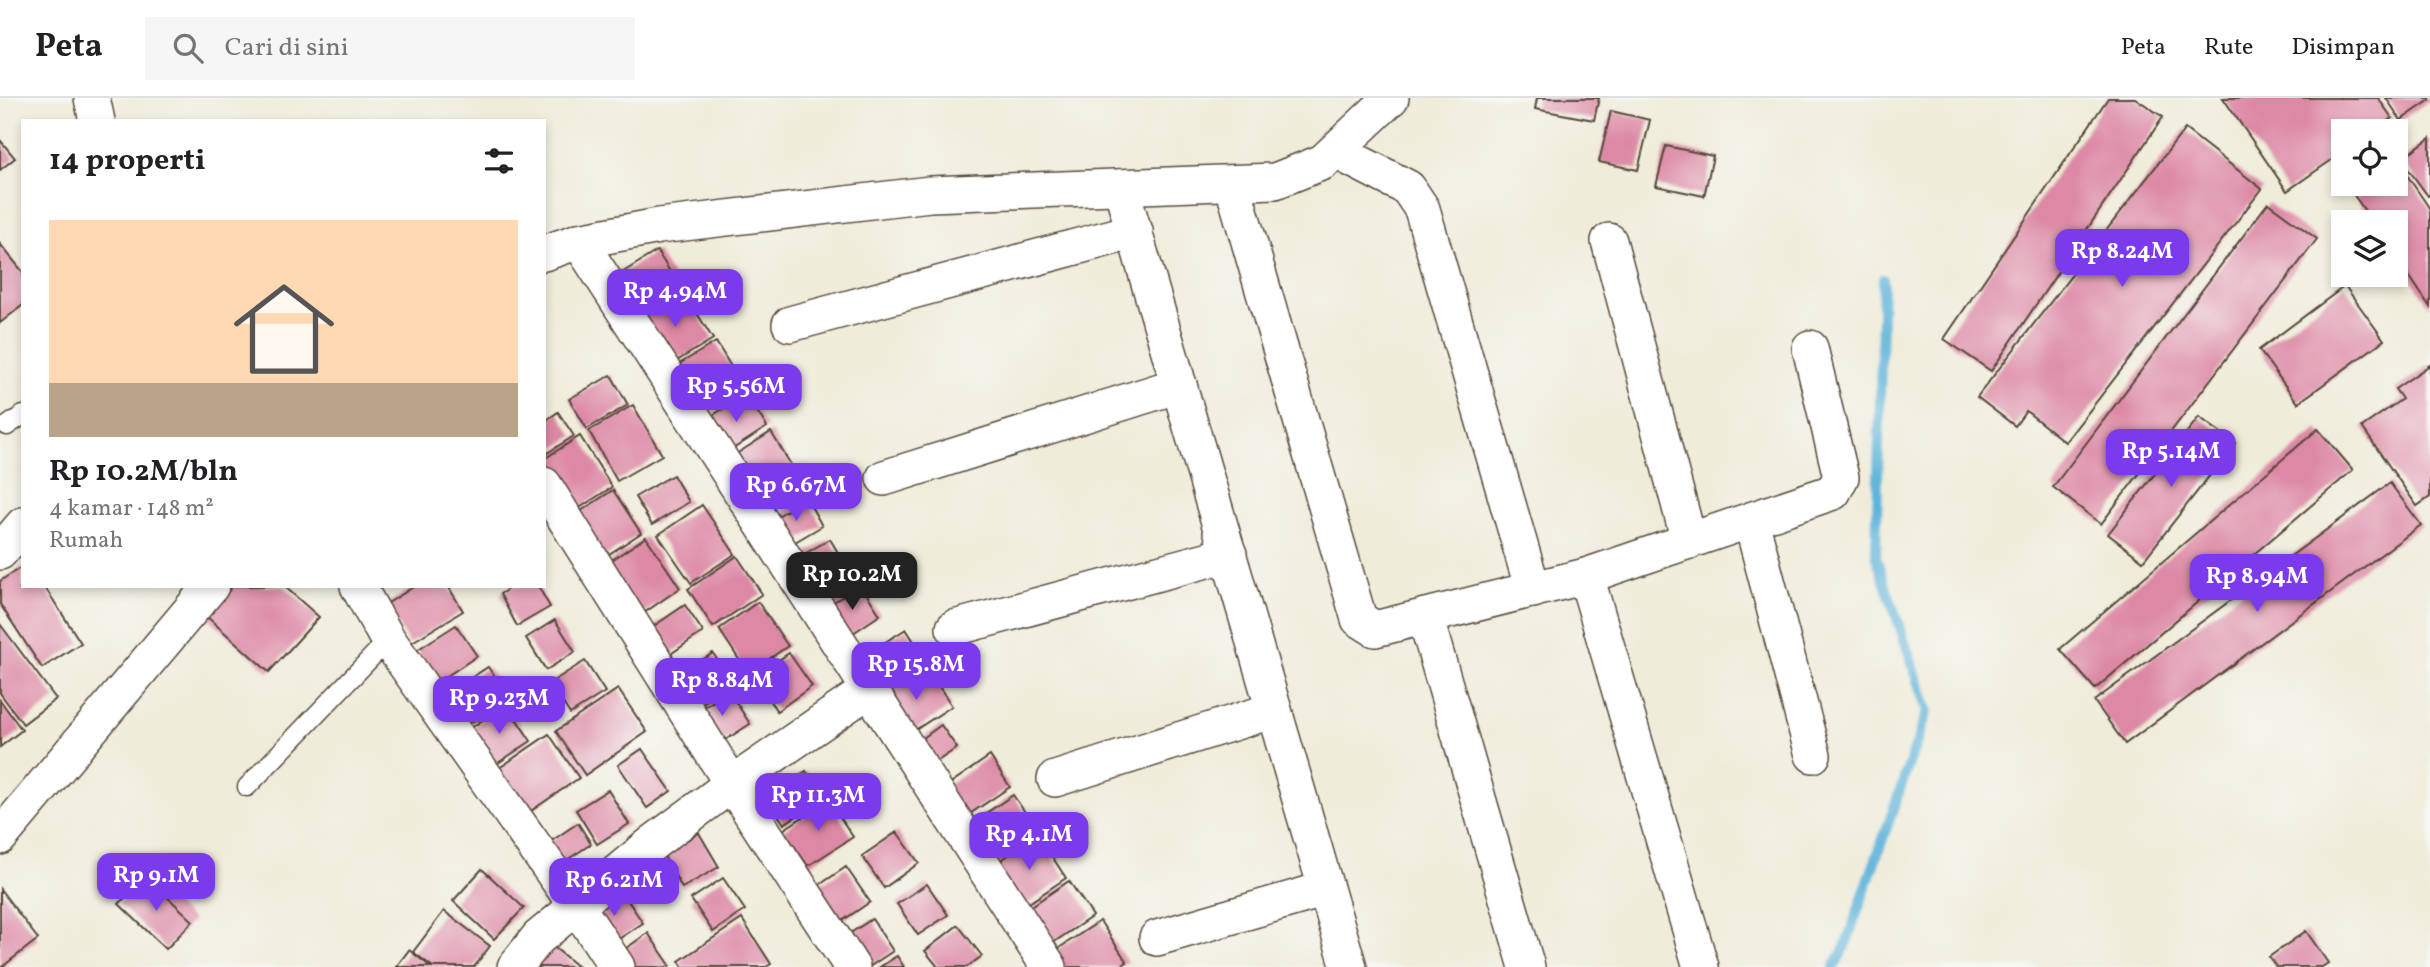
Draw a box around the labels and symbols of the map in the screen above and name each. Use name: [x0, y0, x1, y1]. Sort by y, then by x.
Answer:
pin: Rp 8.24M: [2050, 230, 2194, 289]
pin: Rp 4.94M: [603, 270, 747, 329]
pin: Rp 5.56M: [664, 364, 808, 424]
pin: Rp 5.14M: [2099, 430, 2243, 489]
pin: Rp 6.67M: [724, 464, 868, 523]
pin: Rp 10.2M: [780, 552, 924, 612]
pin: Rp 8.94M: [2185, 554, 2329, 614]
pin: Rp 15.8M: [844, 642, 988, 702]
pin: Rp 8.84M: [650, 658, 794, 718]
pin: Rp 9.23M: [427, 676, 571, 736]
pin: Rp 11.3M: [746, 774, 890, 833]
pin: Rp 4.1M: [964, 812, 1094, 872]
pin: Rp 9.1M: [91, 854, 221, 913]
pin: Rp 6.21M: [542, 858, 686, 918]

